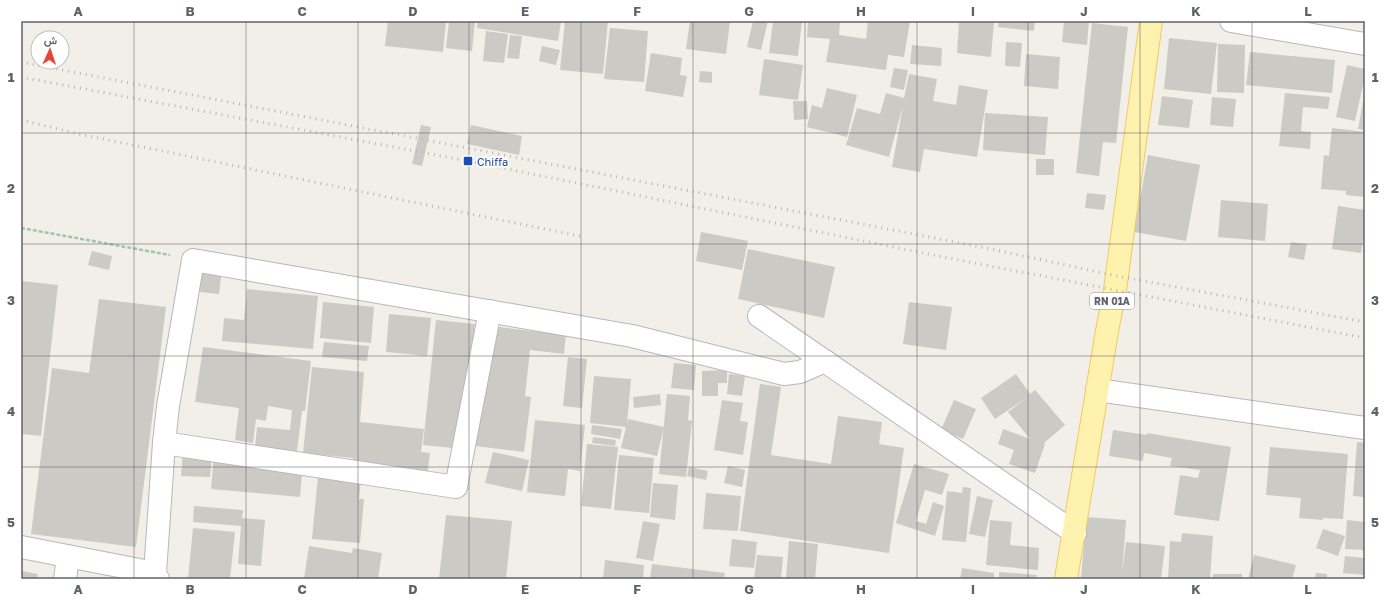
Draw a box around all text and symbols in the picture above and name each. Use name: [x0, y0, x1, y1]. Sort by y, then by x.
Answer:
text: A: [73, 3, 83, 19]
text: B: [185, 3, 195, 19]
text: C: [297, 3, 307, 19]
text: D: [408, 3, 418, 19]
text: E: [521, 3, 529, 19]
text: F: [633, 3, 641, 19]
text: G: [744, 3, 754, 19]
text: H: [856, 3, 866, 19]
text: I: [971, 3, 975, 19]
text: J: [1080, 3, 1088, 19]
text: K: [1191, 3, 1201, 19]
text: L: [1304, 3, 1312, 19]
north arrow: [30, 30, 70, 70]
text: ش: [44, 33, 57, 47]
text: 1: [8, 69, 15, 85]
text: 1: [1372, 69, 1379, 85]
marker: Chiffa: [462, 155, 474, 167]
place label: Chiffa: [477, 155, 508, 168]
text: 2: [7, 180, 15, 196]
text: 2: [1371, 180, 1379, 196]
text: 3: [7, 292, 15, 308]
text: 3: [1371, 292, 1379, 308]
road number: RN 01A: [1090, 293, 1134, 309]
text: 4: [7, 403, 15, 419]
text: 4: [1371, 403, 1379, 419]
text: 5: [7, 514, 15, 530]
text: 5: [1371, 514, 1379, 530]
text: A: [73, 581, 83, 597]
text: B: [185, 581, 195, 597]
text: C: [297, 581, 307, 597]
text: D: [408, 581, 418, 597]
text: E: [521, 581, 529, 597]
text: F: [633, 581, 641, 597]
text: G: [744, 581, 754, 597]
text: H: [856, 581, 866, 597]
text: I: [971, 581, 975, 597]
text: J: [1080, 581, 1088, 597]
text: K: [1191, 581, 1201, 597]
text: L: [1304, 581, 1312, 597]

